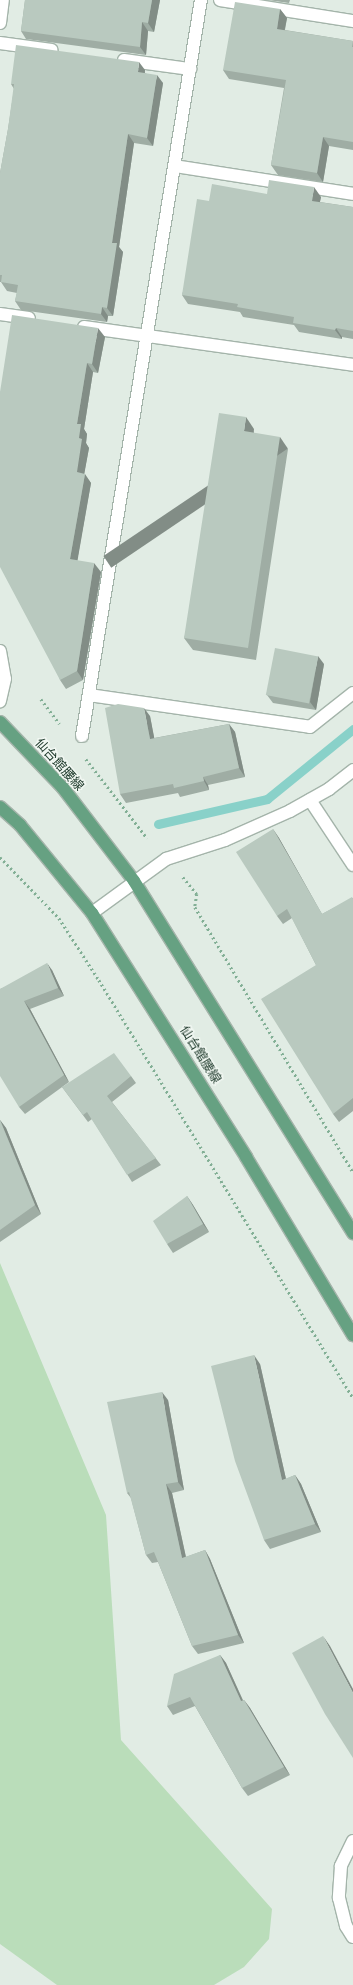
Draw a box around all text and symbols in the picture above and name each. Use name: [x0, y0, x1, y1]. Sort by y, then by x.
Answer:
street label: 仙台館腰線: [31, 736, 87, 794]
street label: 仙台館腰線: [176, 1023, 224, 1087]

